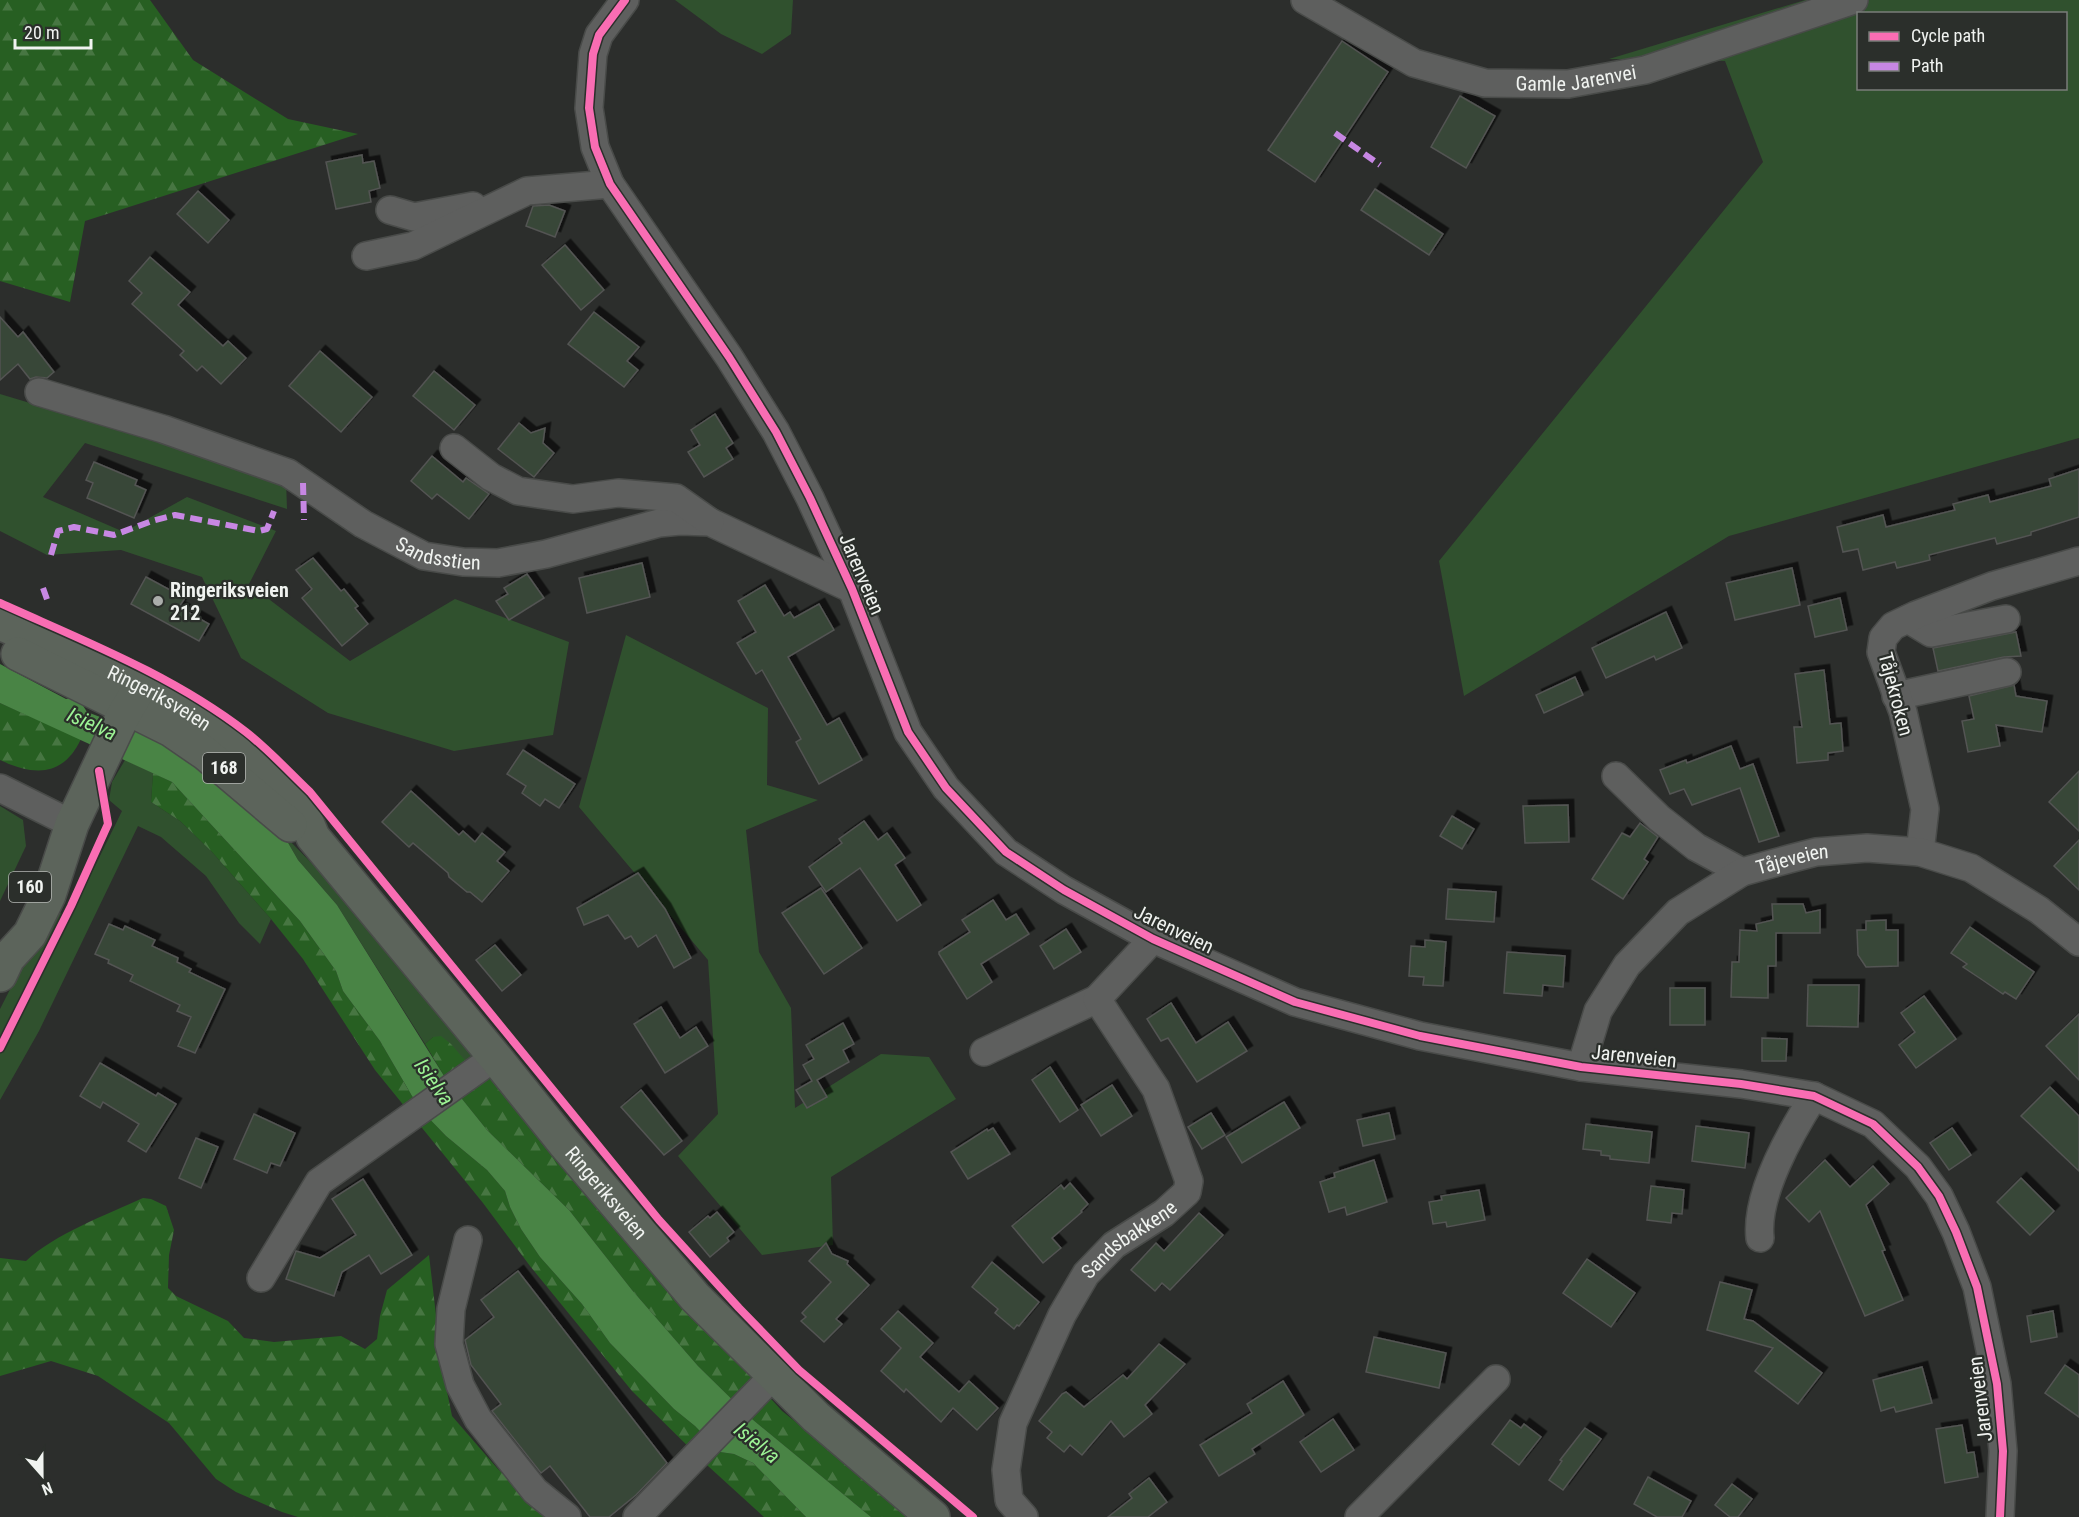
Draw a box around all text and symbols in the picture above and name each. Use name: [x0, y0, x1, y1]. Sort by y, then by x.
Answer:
scale bar: [15, 12, 92, 50]
legend: [1857, 12, 2067, 90]
text: 20 m: [24, 22, 59, 43]
text: Cycle path: [1911, 25, 1985, 46]
text: Path: [1911, 55, 1944, 76]
street label: Gamle Jarenvei: [1515, 60, 1638, 96]
street label: Jarenveien: [834, 530, 890, 618]
street label: Sandsstien: [392, 531, 481, 575]
place label: Ringeriksveien 212: [170, 578, 289, 625]
marker: Ringeriksveien 212: [151, 594, 165, 608]
street label: Tåjekroken: [1873, 650, 1919, 738]
street label: Ringeriksveien: [104, 660, 216, 736]
water label: Isielva: [64, 703, 120, 745]
road number: 168: [203, 753, 245, 783]
street label: Tåjeveien: [1753, 839, 1829, 880]
road number: 160: [9, 872, 51, 902]
street label: Jarenveien: [1130, 899, 1218, 959]
street label: Jarenveien: [1590, 1040, 1678, 1072]
water label: Isielva: [409, 1054, 459, 1110]
street label: Ringeriksveien: [560, 1141, 653, 1244]
street label: Sandsbakkene: [1076, 1195, 1182, 1284]
street label: Jarenveien: [1963, 1355, 1997, 1443]
water label: Isielva: [729, 1417, 785, 1469]
north arrow: [12, 1445, 72, 1505]
text: N: [39, 1478, 55, 1499]

